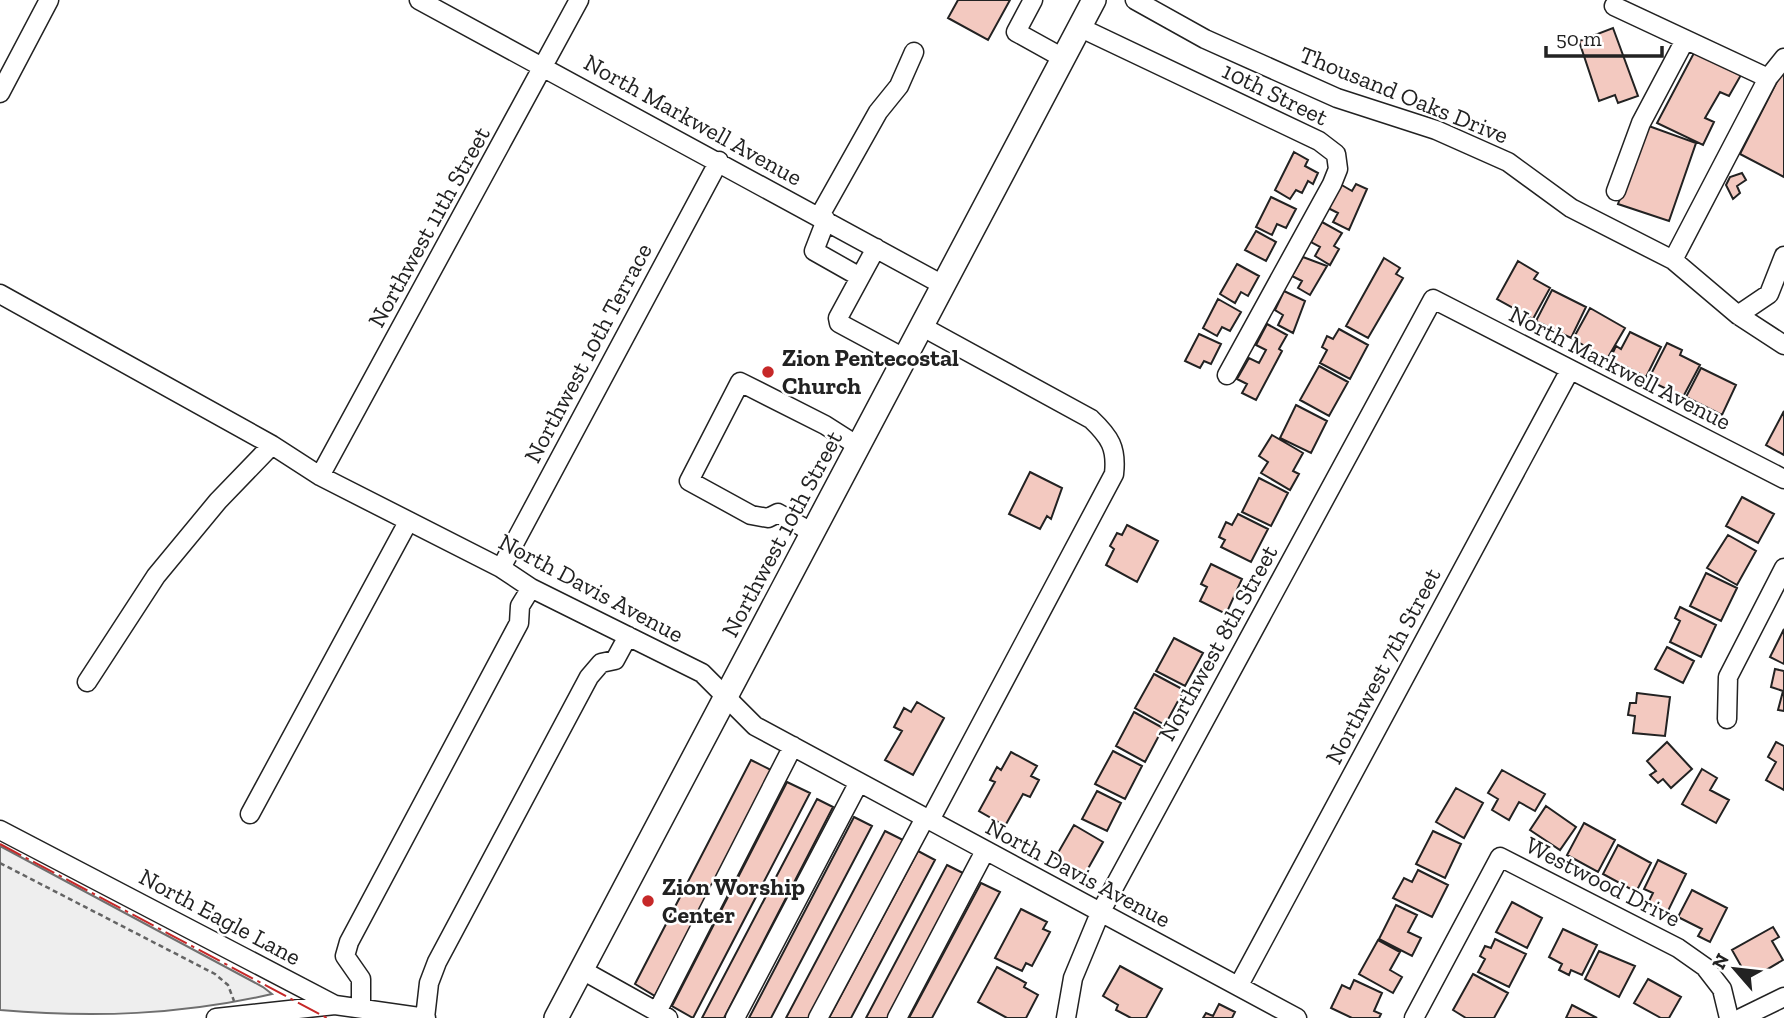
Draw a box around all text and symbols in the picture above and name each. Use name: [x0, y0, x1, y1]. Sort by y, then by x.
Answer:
scale bar: [1546, 14, 1662, 58]
text: 50 m: [1556, 26, 1602, 51]
street label: Thousand Oaks Drive: [1296, 39, 1513, 150]
street label: North Markwell Avenue: [579, 47, 807, 192]
street label: 10th Street: [1218, 56, 1333, 132]
street label: Northwest 11th Street: [361, 121, 496, 332]
street label: Northwest 10th Terrace: [517, 238, 658, 468]
street label: North Markwell Avenue: [1504, 299, 1736, 436]
place label: Zion Pentecostal Church: [782, 343, 959, 400]
marker: Zion Pentecostal Church: [760, 364, 776, 380]
street label: Northwest 10th Street: [715, 426, 848, 642]
street label: North Davis Avenue: [494, 527, 689, 649]
street label: Northwest 8th Street: [1152, 540, 1283, 746]
street label: Northwest 7th Street: [1319, 563, 1447, 769]
street label: North Davis Avenue: [981, 812, 1176, 934]
street label: Westwood Drive: [1521, 830, 1685, 933]
street label: North Eagle Lane: [134, 862, 306, 971]
place label: Zion Worship Center: [662, 872, 805, 929]
marker: Zion Worship Center: [640, 893, 656, 909]
north arrow: [1700, 934, 1770, 1004]
text: N: [1707, 949, 1734, 973]

